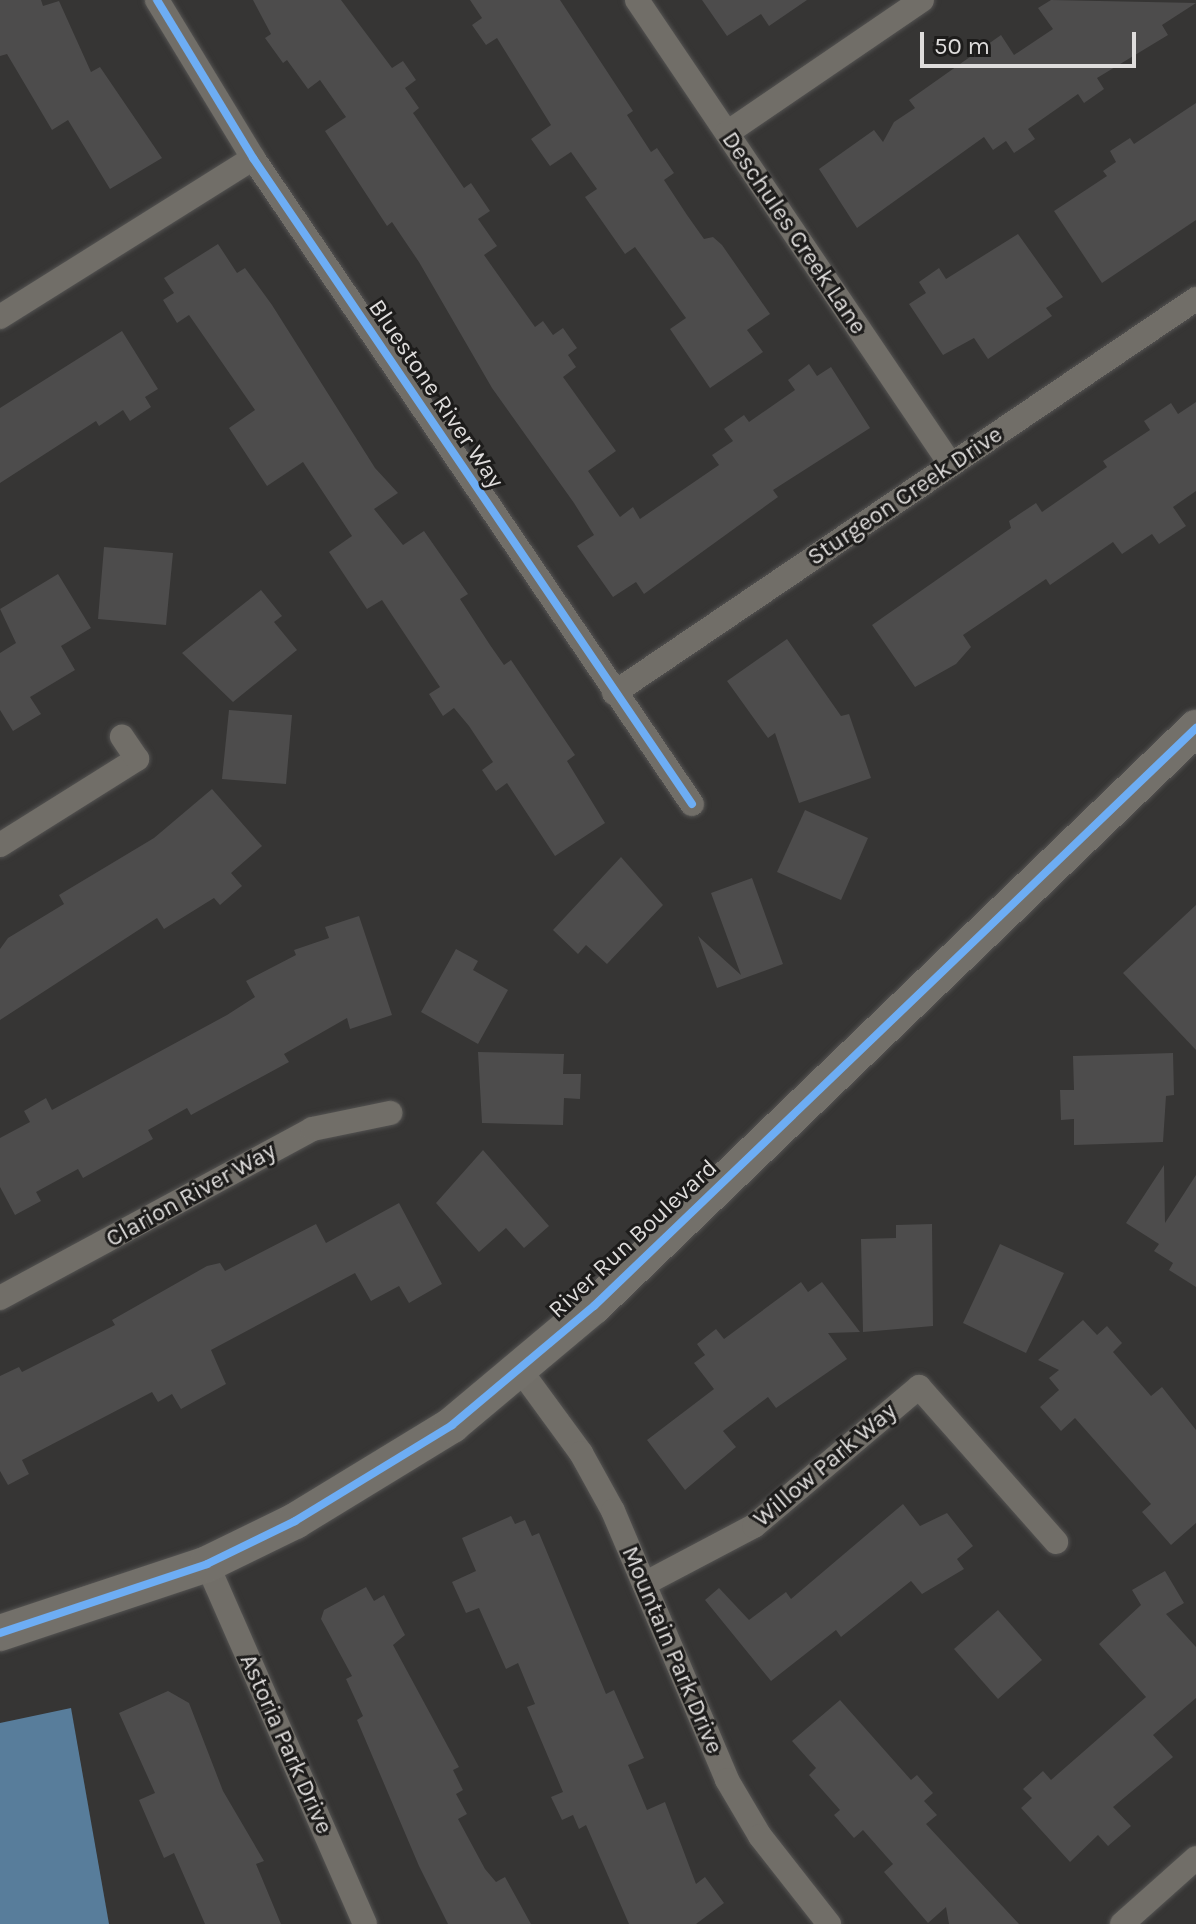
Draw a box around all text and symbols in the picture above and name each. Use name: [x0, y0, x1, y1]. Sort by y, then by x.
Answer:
scale bar: [924, 16, 1140, 66]
text: 50 m: [934, 32, 990, 60]
street label: Deschules Creek Lane: [716, 126, 872, 340]
street label: Bluestone River Way: [362, 294, 510, 494]
street label: Sturgeon Creek Drive: [802, 420, 1008, 572]
street label: Clarion River Way: [101, 1136, 281, 1254]
street label: River Run Boulevard: [543, 1154, 723, 1324]
street label: Willow Park Way: [748, 1397, 902, 1533]
street label: Mountain Park Drive: [615, 1542, 729, 1758]
street label: Astoria Park Drive: [233, 1650, 339, 1838]

